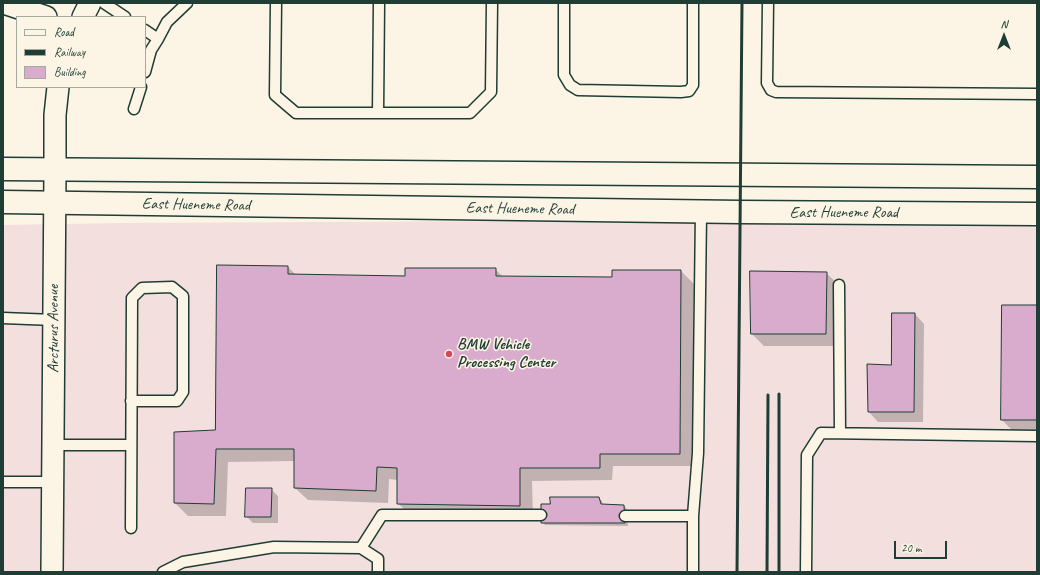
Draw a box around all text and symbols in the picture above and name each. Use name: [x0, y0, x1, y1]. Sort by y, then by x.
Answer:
legend: [16, 16, 146, 88]
north arrow: [984, 16, 1024, 56]
text: N: [1001, 17, 1007, 31]
text: Road: [54, 24, 74, 40]
text: Railway: [54, 44, 85, 60]
text: Building: [54, 64, 86, 80]
street label: East Hueneme Road: [142, 194, 250, 216]
street label: East Hueneme Road: [466, 198, 574, 220]
street label: East Hueneme Road: [790, 203, 898, 223]
street label: Arcturus Avenue: [44, 285, 64, 373]
place label: BMW Vehicle Processing Center: [457, 335, 555, 373]
marker: BMW Vehicle Processing Center: [444, 349, 454, 359]
scale bar: [896, 533, 949, 559]
text: 20 m: [901, 540, 921, 556]

